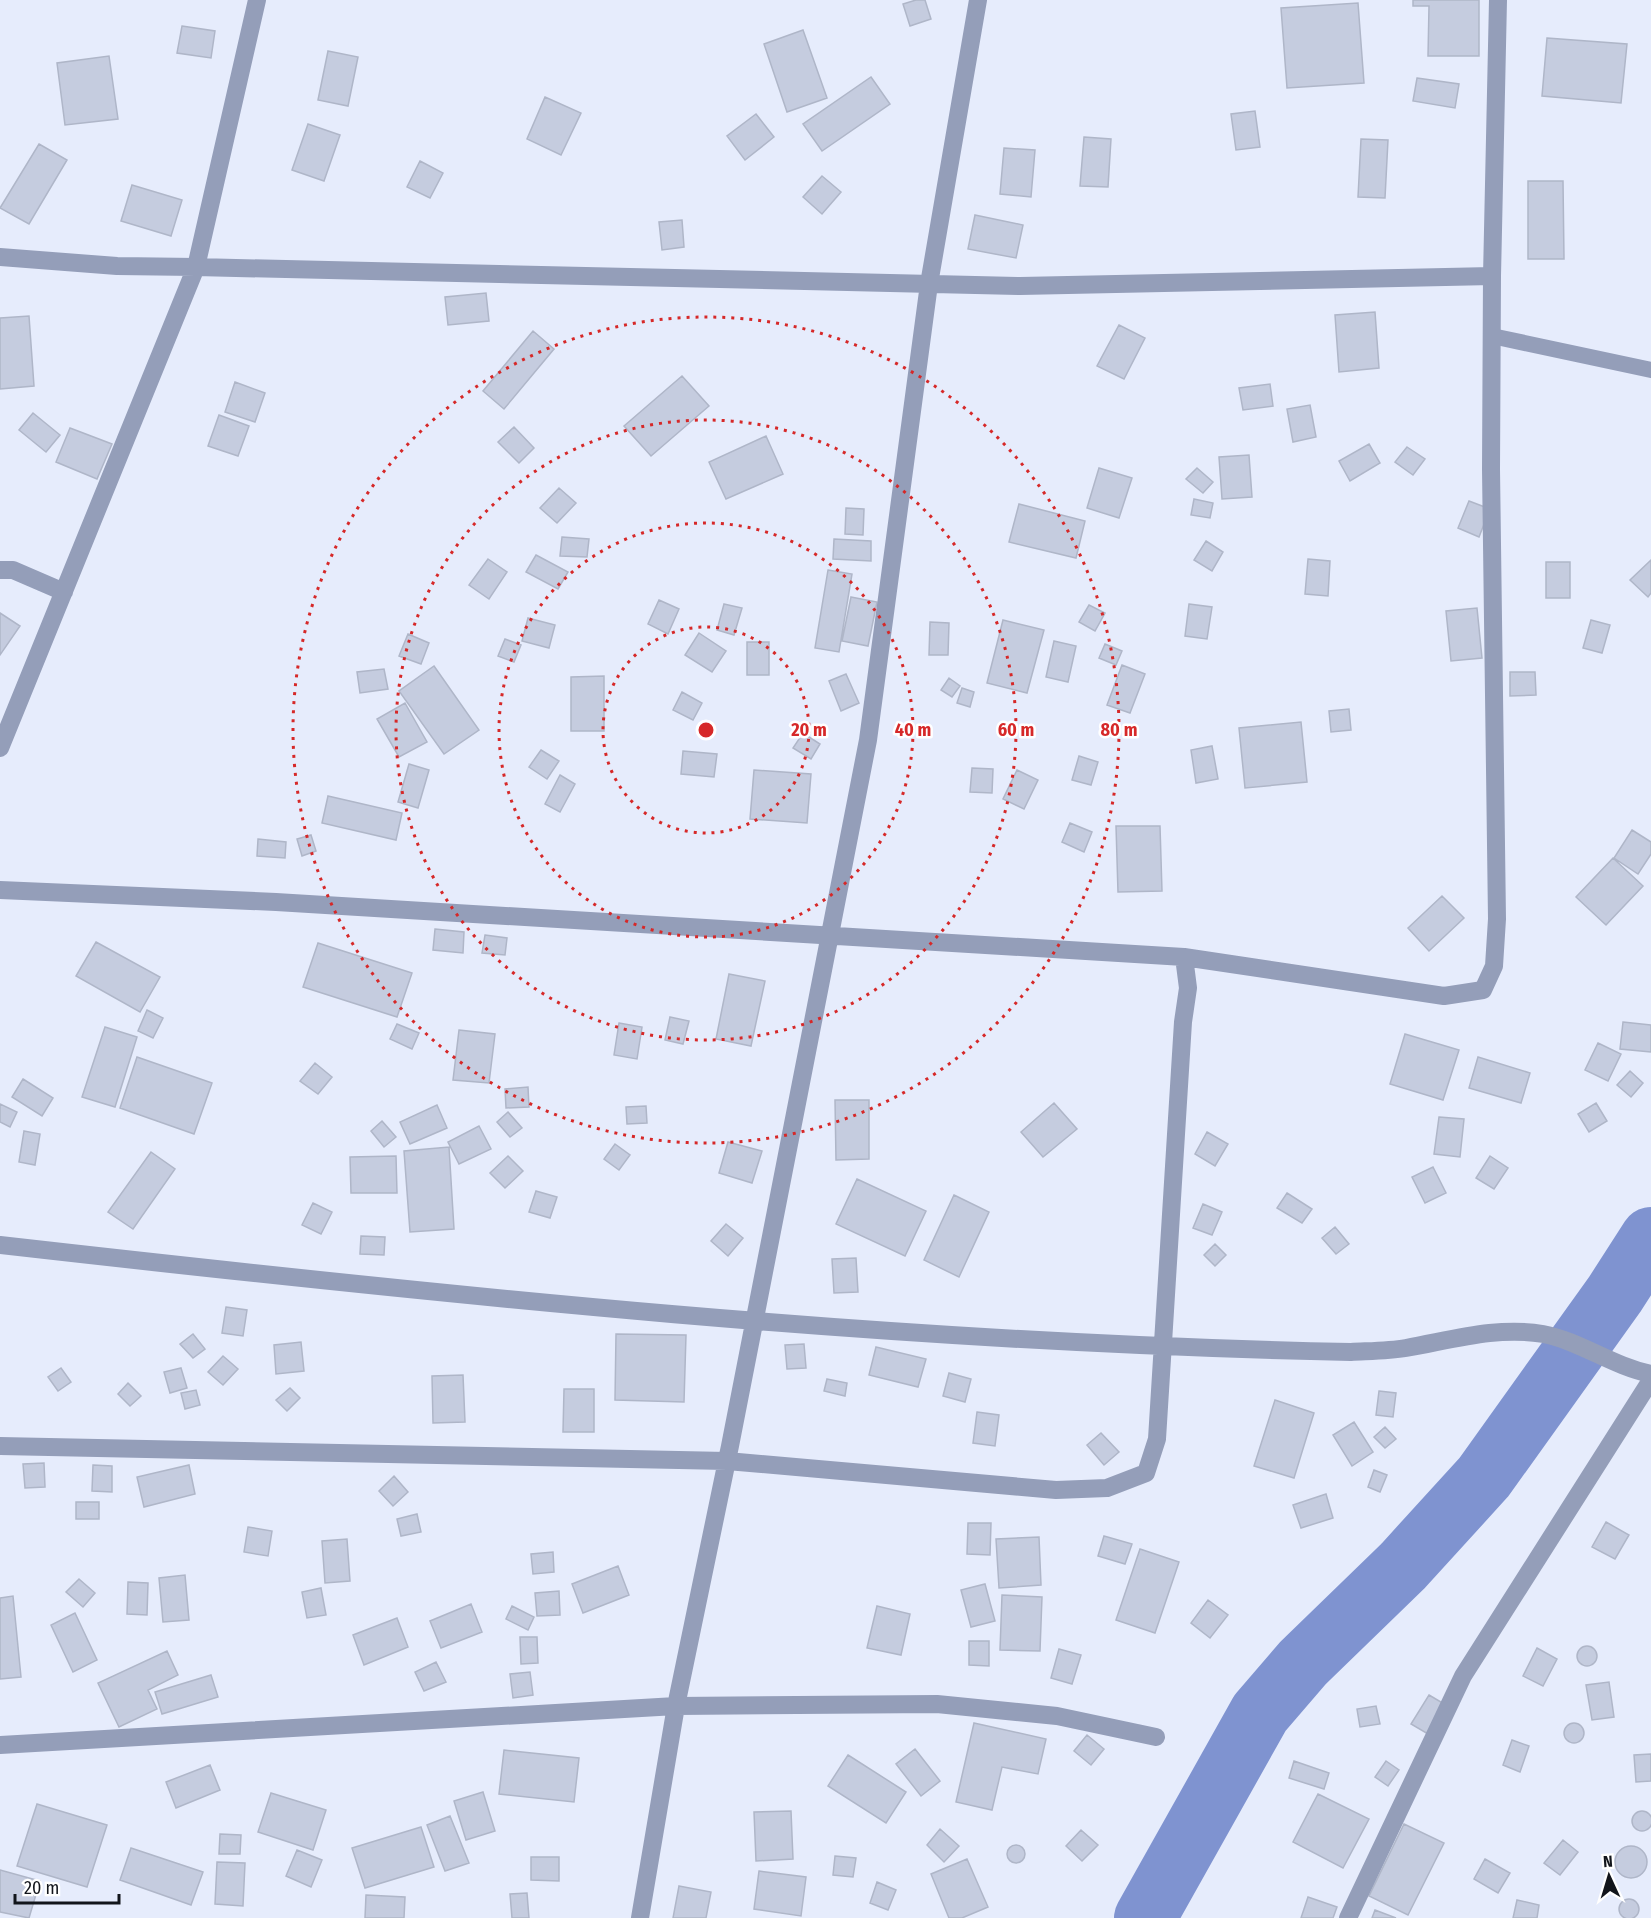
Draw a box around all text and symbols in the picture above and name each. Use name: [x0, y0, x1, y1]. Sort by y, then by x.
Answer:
text: 20 m: [790, 719, 827, 741]
text: 40 m: [895, 719, 931, 741]
text: 60 m: [998, 719, 1034, 741]
text: 80 m: [1101, 719, 1137, 741]
centre of rings: [696, 720, 716, 740]
north arrow: [1579, 1846, 1639, 1906]
text: N: [1603, 1852, 1613, 1871]
scale bar: [15, 1867, 118, 1905]
text: 20 m: [24, 1877, 59, 1899]

